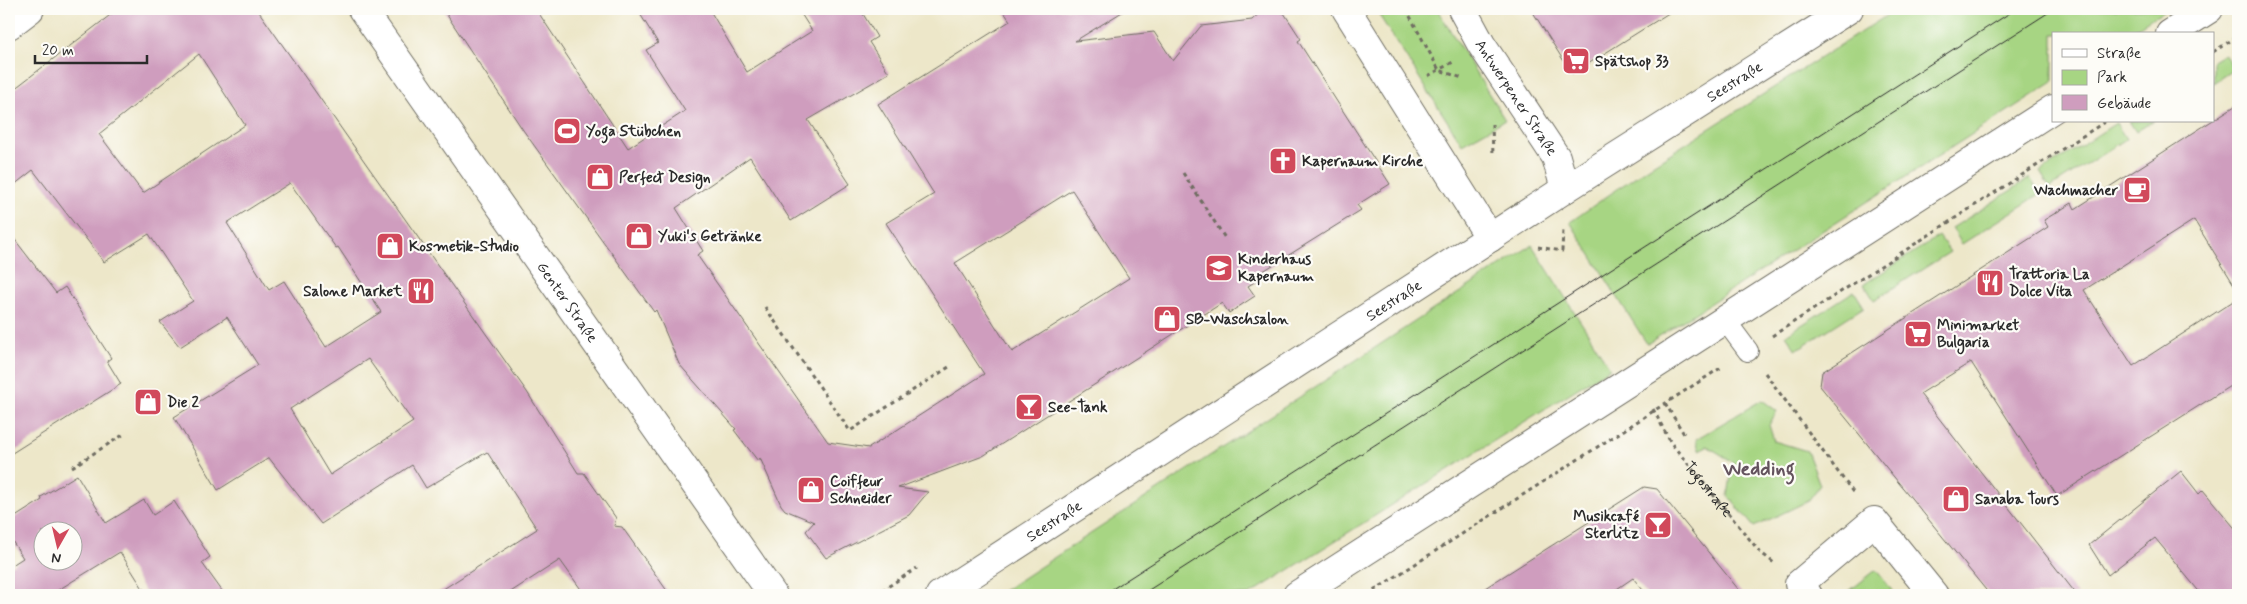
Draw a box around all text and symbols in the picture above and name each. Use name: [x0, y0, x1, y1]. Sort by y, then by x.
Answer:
scale bar: [35, 32, 148, 64]
legend: [2052, 32, 2214, 122]
street label: Antwerpener Straße: [1470, 36, 1561, 160]
text: 20 m: [42, 41, 74, 61]
text: Straße: [2097, 44, 2141, 64]
supermarket icon: Spätshop 33: [1561, 46, 1591, 76]
place label: Spätshop 33: [1595, 52, 1669, 72]
street label: Seestraße: [1703, 57, 1767, 108]
text: Park: [2097, 68, 2127, 88]
text: Gebäude: [2097, 94, 2151, 114]
sports icon: Yoga Stübchen: [552, 116, 582, 146]
place label: Yoga Stübchen: [586, 122, 681, 144]
church icon: Kapernaum Kirche: [1268, 146, 1298, 176]
place label: Kapernaum Kirche: [1302, 152, 1424, 172]
shop icon: Perfect Design: [585, 162, 615, 192]
place label: Perfect Design: [619, 168, 711, 190]
cafe icon: Wachmacher: [2122, 175, 2152, 205]
place label: Wachmacher: [2033, 181, 2119, 201]
shop icon: Yuki's Getränke: [624, 221, 654, 251]
place label: Yuki's Getränke: [658, 227, 762, 247]
shop icon: Kosmetik-Studio: [375, 231, 405, 261]
place label: Kosmetik-Studio: [409, 237, 519, 257]
place label: Kinderhaus Kapernaum: [1238, 250, 1314, 287]
school or university icon: Kinderhaus Kapernaum: [1204, 253, 1234, 283]
street label: Genter Straße: [531, 258, 602, 347]
place label: Trattoria La Dolce Vita: [2009, 265, 2090, 302]
restaurant icon: Trattoria La Dolce Vita: [1975, 268, 2005, 298]
restaurant icon: Salone Market: [406, 276, 436, 306]
street label: Seestraße: [1363, 276, 1426, 327]
place label: Salone Market: [303, 282, 403, 302]
shop icon: SB-Waschsalon: [1152, 304, 1182, 334]
place label: SB-Waschsalon: [1186, 310, 1289, 330]
place label: Minimarket Bulgaria: [1937, 316, 2019, 355]
supermarket icon: Minimarket Bulgaria: [1903, 319, 1933, 349]
shop icon: Die 2: [133, 387, 163, 417]
bar icon: See-Tank: [1014, 392, 1044, 422]
place label: Die 2: [167, 393, 200, 413]
place label: See-Tank: [1048, 398, 1108, 418]
district label: Wedding: [1722, 456, 1795, 485]
street label: Togostraße: [1679, 458, 1737, 522]
place label: Coiffeur Schneider: [830, 472, 892, 509]
shop icon: Coiffeur Schneider: [796, 475, 826, 505]
shop icon: Sanaba Tours: [1941, 484, 1971, 514]
place label: Sanaba Tours: [1975, 490, 2059, 510]
street label: Seestraße: [1023, 496, 1086, 547]
place label: Musikcafé Sterlitz: [1573, 507, 1639, 544]
bar icon: Musikcafé Sterlitz: [1643, 510, 1673, 540]
north arrow: [32, 522, 82, 572]
text: N: [50, 548, 62, 567]

